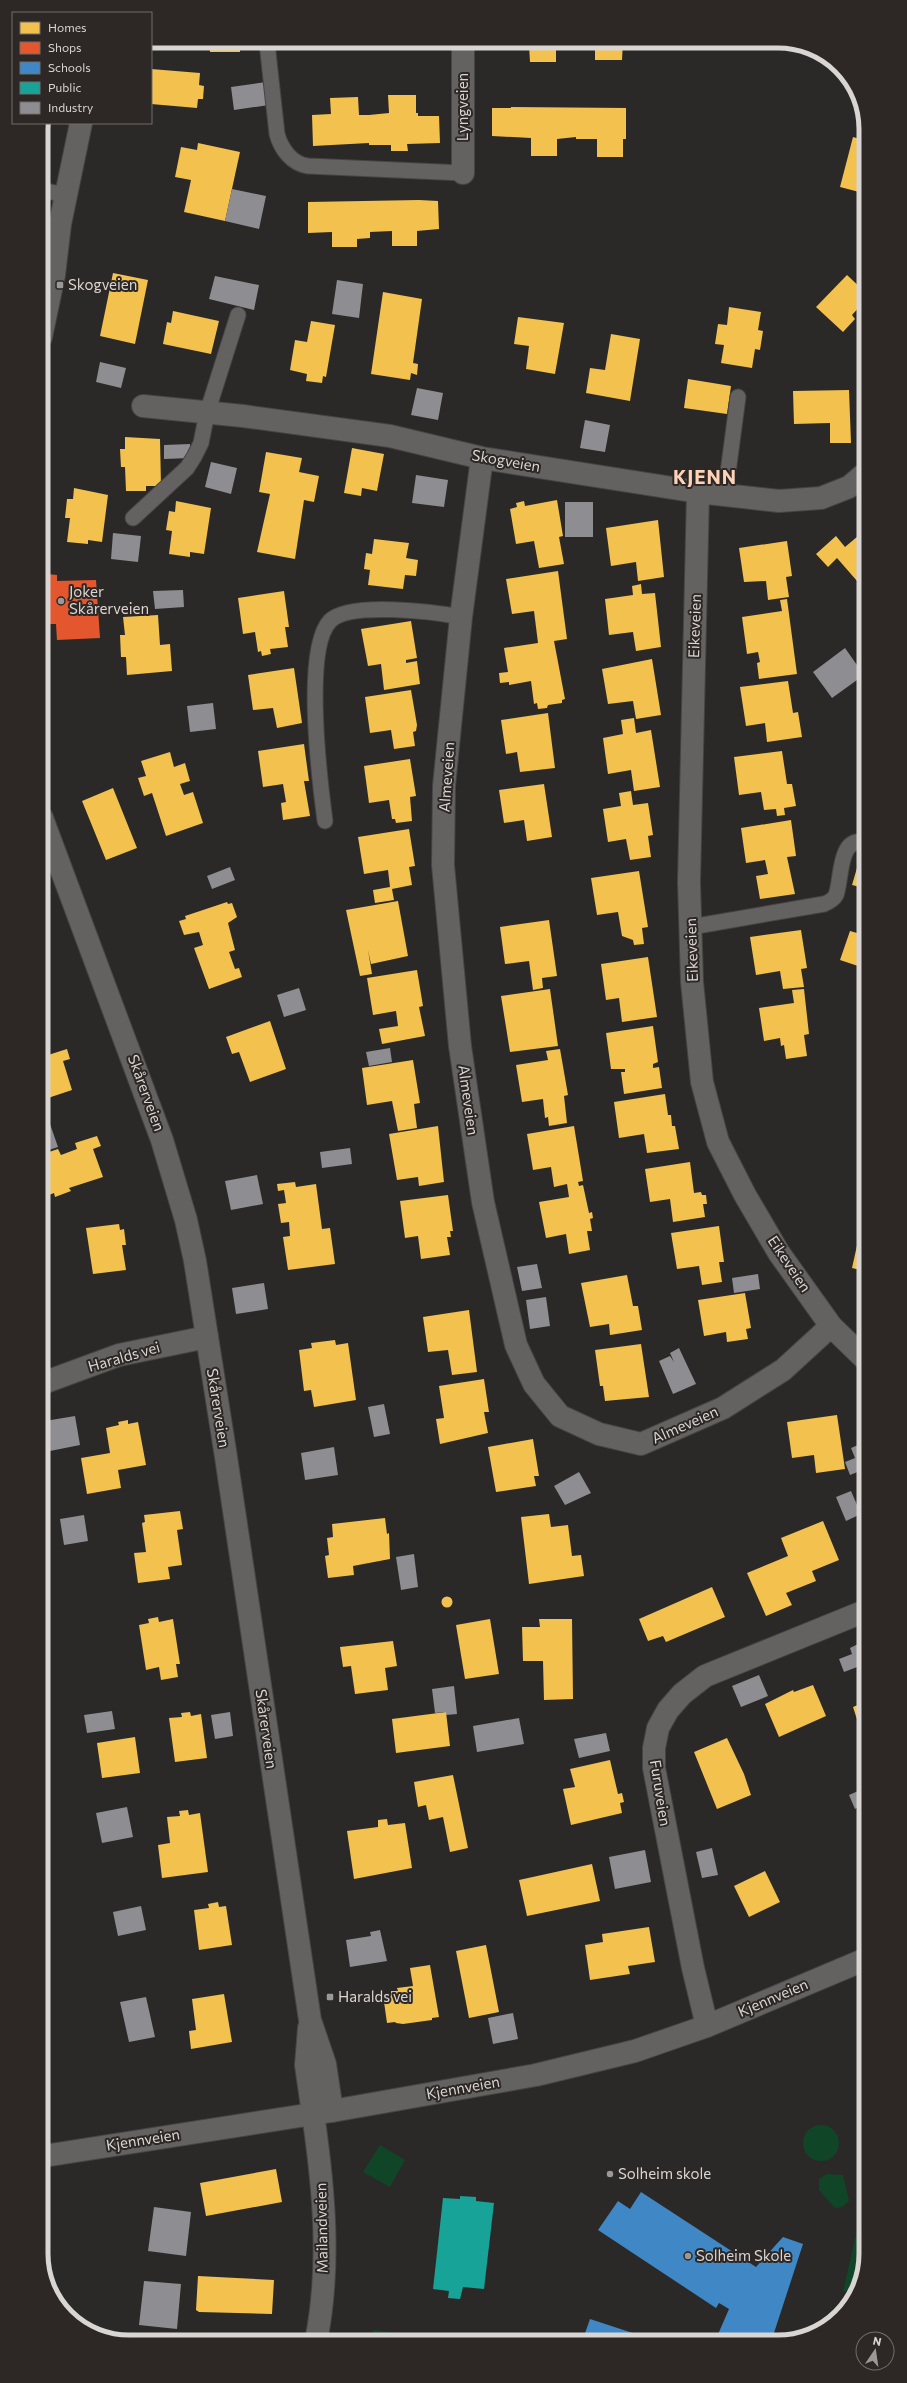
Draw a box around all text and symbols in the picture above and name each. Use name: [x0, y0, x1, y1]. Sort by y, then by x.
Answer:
legend: [12, 12, 152, 124]
text: Homes: [48, 20, 86, 34]
text: Shops: [48, 40, 82, 54]
text: Schools: [48, 60, 91, 74]
street label: Lyngveien: [453, 73, 471, 141]
text: Public: [48, 80, 81, 94]
text: Industry: [48, 100, 93, 114]
place label: Skogveien: [68, 275, 137, 293]
marker: Skogveien: [55, 280, 65, 290]
street label: Skogveien: [470, 445, 542, 475]
district label: KJENN: [673, 465, 737, 488]
place label: Joker Skårerveien: [69, 582, 149, 617]
street label: Eikeveien: [684, 594, 704, 658]
marker: Joker Skårerveien: [56, 596, 66, 606]
street label: Almeveien: [435, 741, 457, 813]
street label: Eikeveien: [681, 918, 701, 982]
street label: Skårerveien: [125, 1052, 169, 1133]
street label: Almeveien: [455, 1064, 483, 1136]
street label: Eikeveien: [764, 1232, 815, 1295]
street label: Haralds vei: [86, 1337, 162, 1375]
street label: Skårerveien: [204, 1367, 234, 1449]
street label: Almeveien: [649, 1401, 721, 1447]
street label: Skårerveien: [253, 1688, 281, 1770]
street label: Furuveien: [647, 1758, 675, 1827]
street label: Kjennveien: [735, 1974, 810, 2020]
place label: Haralds vei: [338, 1987, 412, 2005]
marker: Haralds vei: [325, 1992, 335, 2002]
street label: Kjennveien: [425, 2072, 501, 2102]
street label: Kjennveien: [105, 2124, 181, 2154]
place label: Solheim skole: [618, 2164, 711, 2182]
marker: Solheim skole: [605, 2169, 615, 2179]
street label: Mailandveien: [311, 2183, 331, 2273]
place label: Solheim Skole: [696, 2246, 791, 2264]
marker: Solheim Skole: [683, 2251, 693, 2261]
north arrow: [855, 2331, 895, 2371]
text: N: [872, 2334, 883, 2348]

